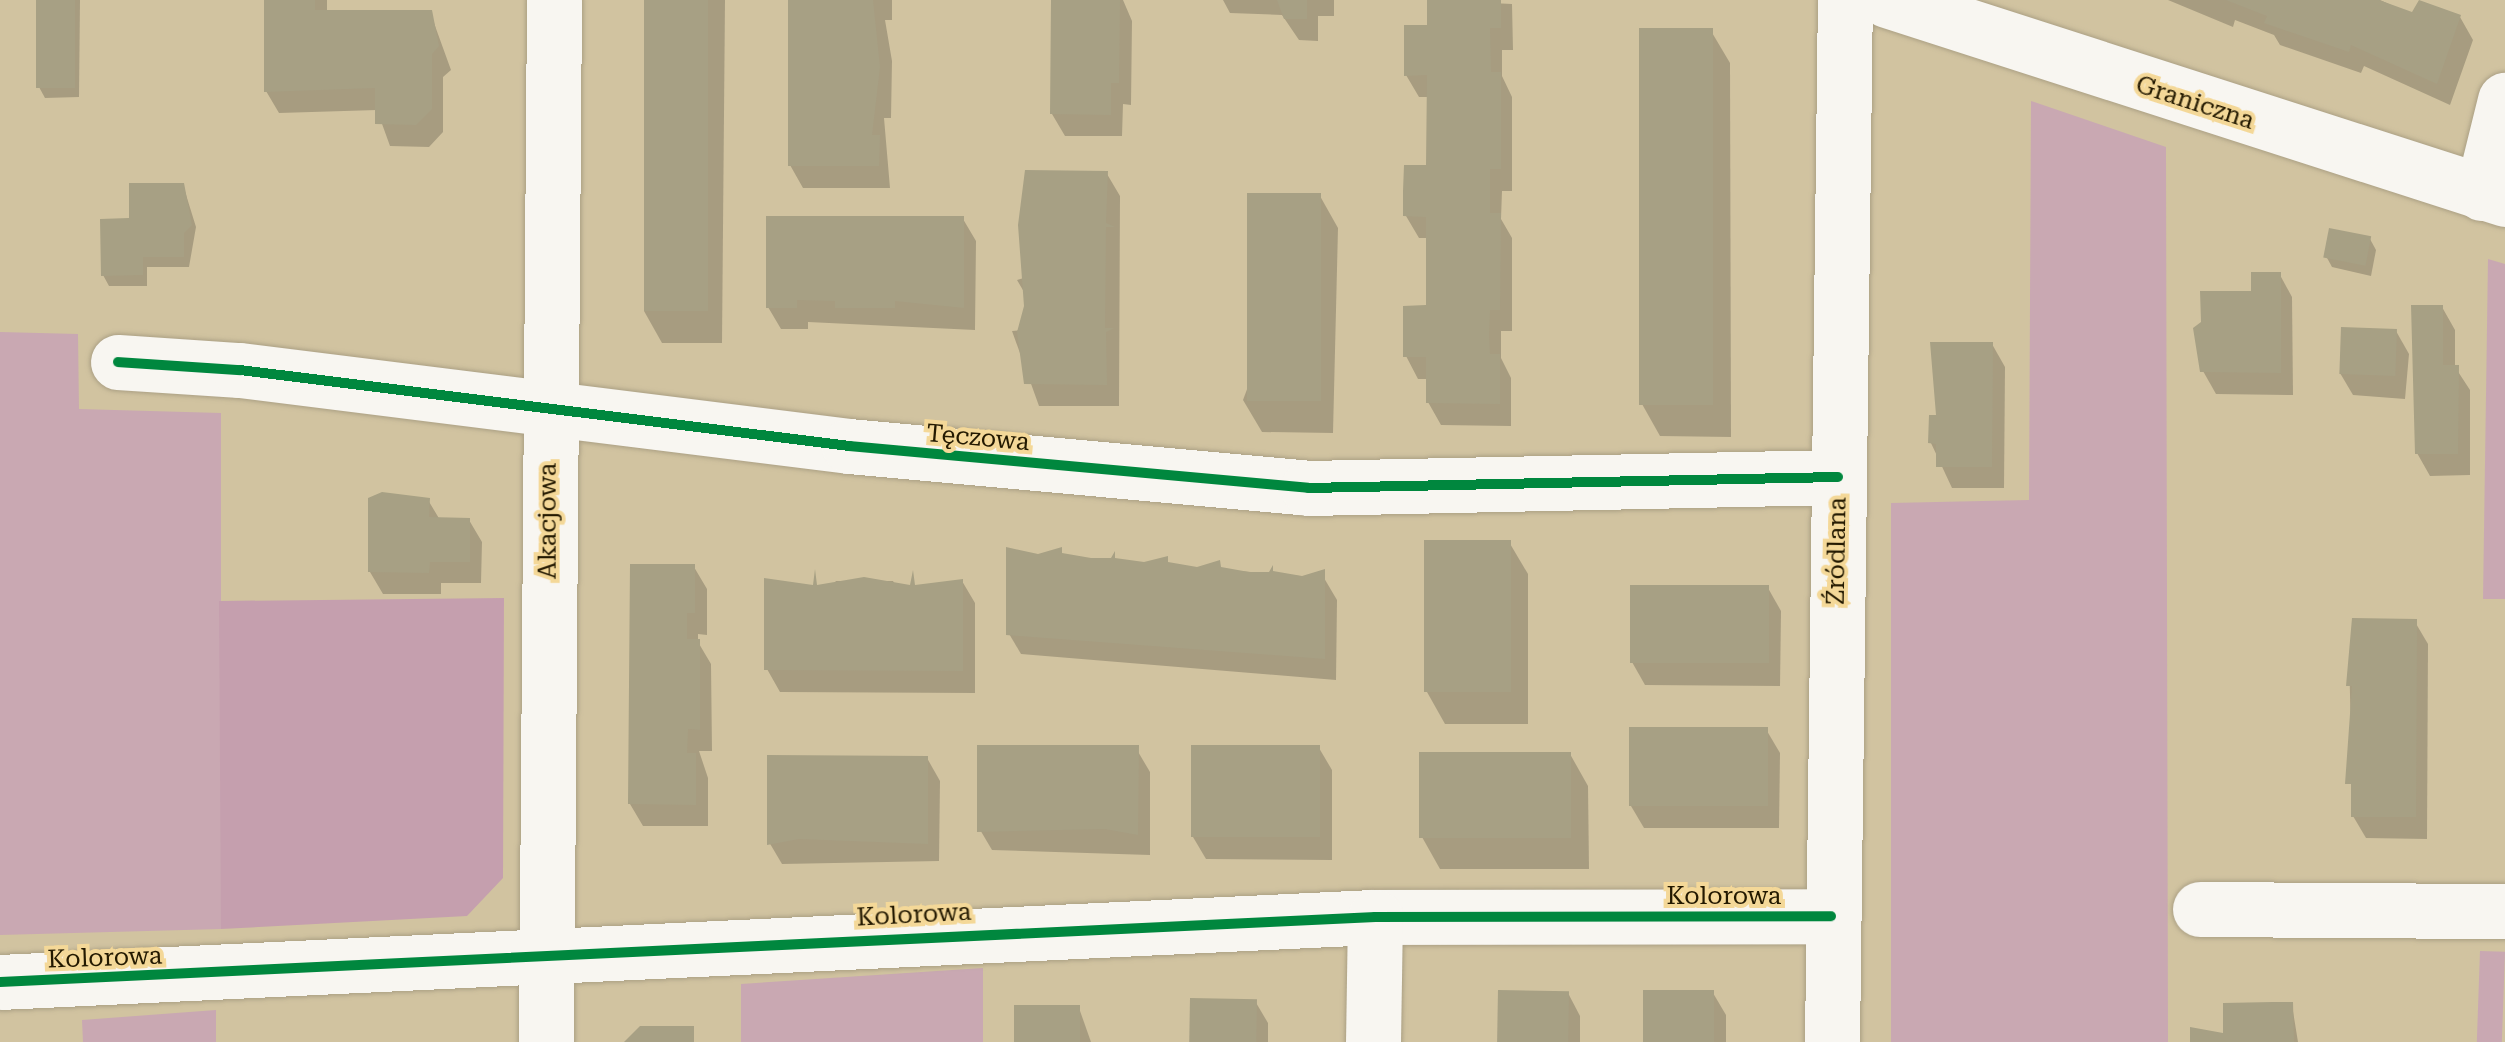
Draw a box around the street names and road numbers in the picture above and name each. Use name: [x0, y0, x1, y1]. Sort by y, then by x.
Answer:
street label: Graniczna: [2132, 70, 2258, 136]
street label: Tęczowa: [925, 419, 1031, 457]
street label: Akacjowa: [533, 463, 563, 579]
street label: Źródlana: [1821, 497, 1853, 605]
street label: Kolorowa: [1667, 881, 1781, 911]
street label: Kolorowa: [856, 897, 972, 933]
street label: Kolorowa: [47, 941, 163, 975]

